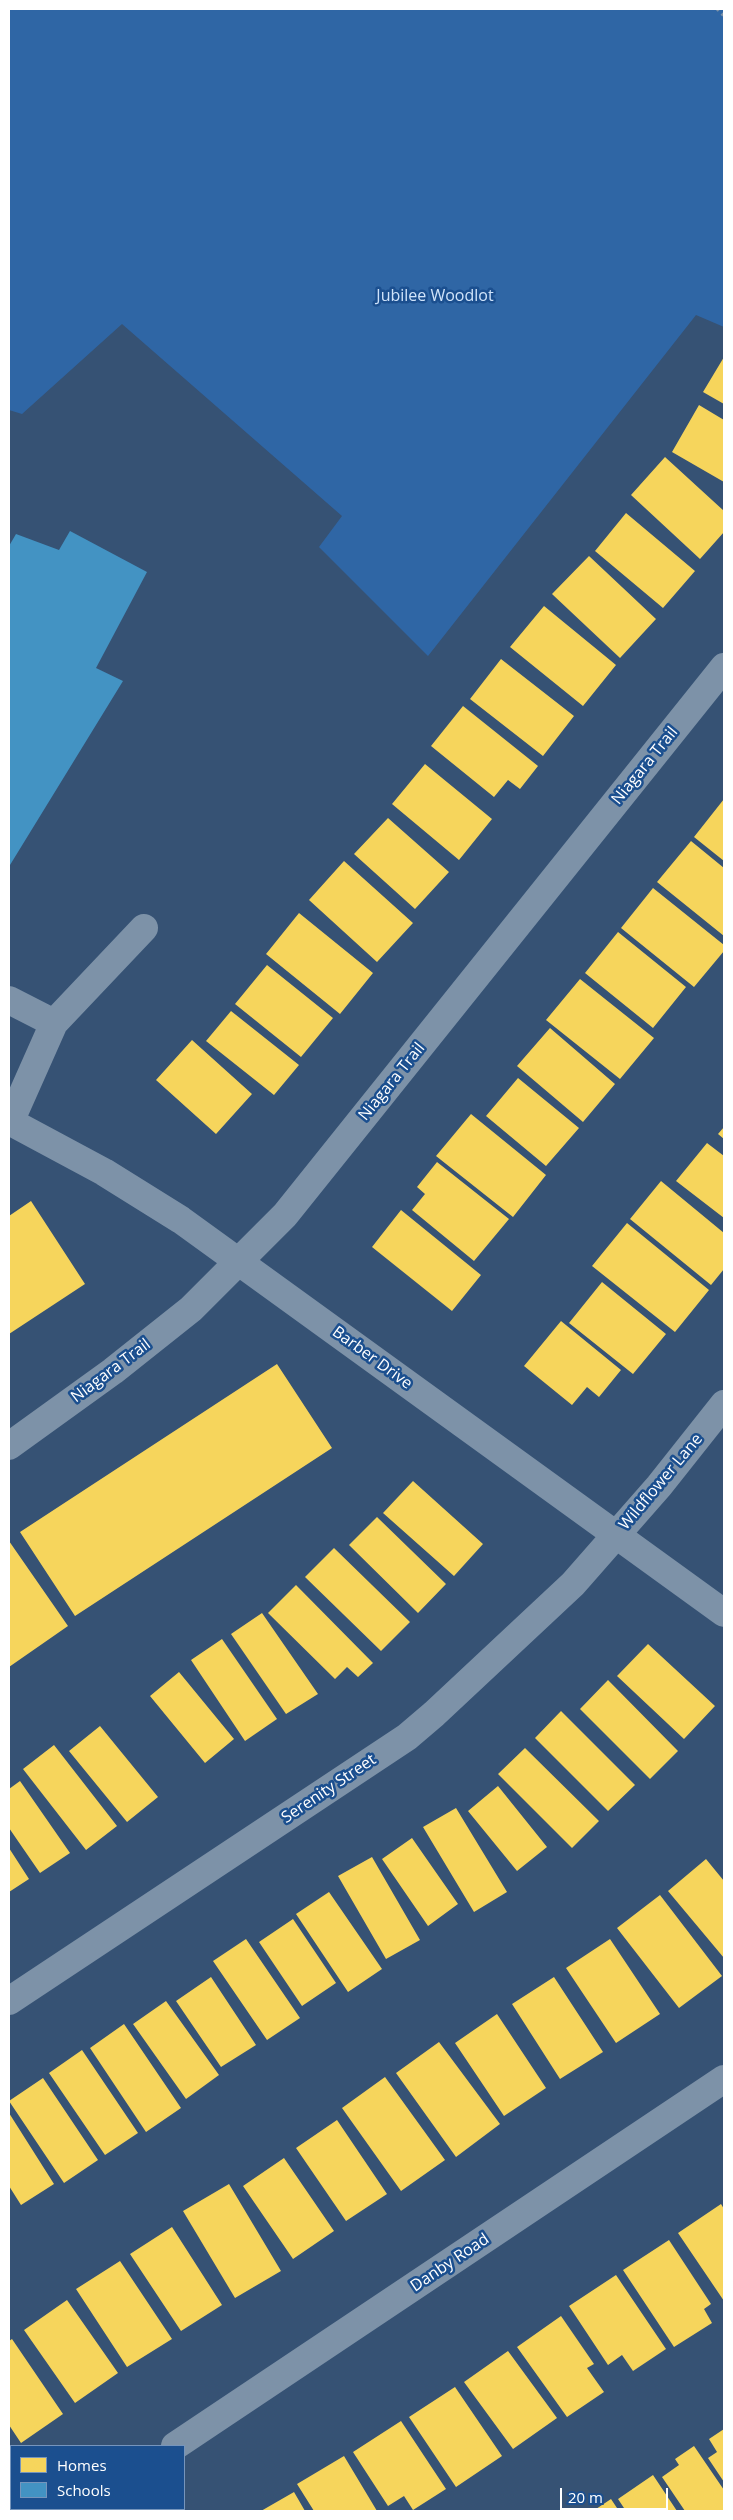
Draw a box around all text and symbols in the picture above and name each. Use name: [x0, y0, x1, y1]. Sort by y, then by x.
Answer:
park label: Jubilee Woodlot: [376, 286, 494, 306]
street label: Niagara Trail: [608, 723, 682, 809]
street label: Niagara Trail: [355, 1039, 429, 1125]
street label: Barber Drive: [328, 1322, 416, 1394]
street label: Niagara Trail: [68, 1335, 154, 1407]
street label: Wildflower Lane: [615, 1430, 707, 1534]
street label: Serenity Street: [278, 1750, 380, 1828]
street label: Danby Road: [407, 2230, 493, 2296]
legend: [10, 2445, 185, 2510]
text: Homes: [57, 2455, 107, 2475]
scale bar: [563, 2478, 670, 2510]
text: Schools: [57, 2480, 111, 2500]
text: 20 m: [568, 2487, 603, 2507]

